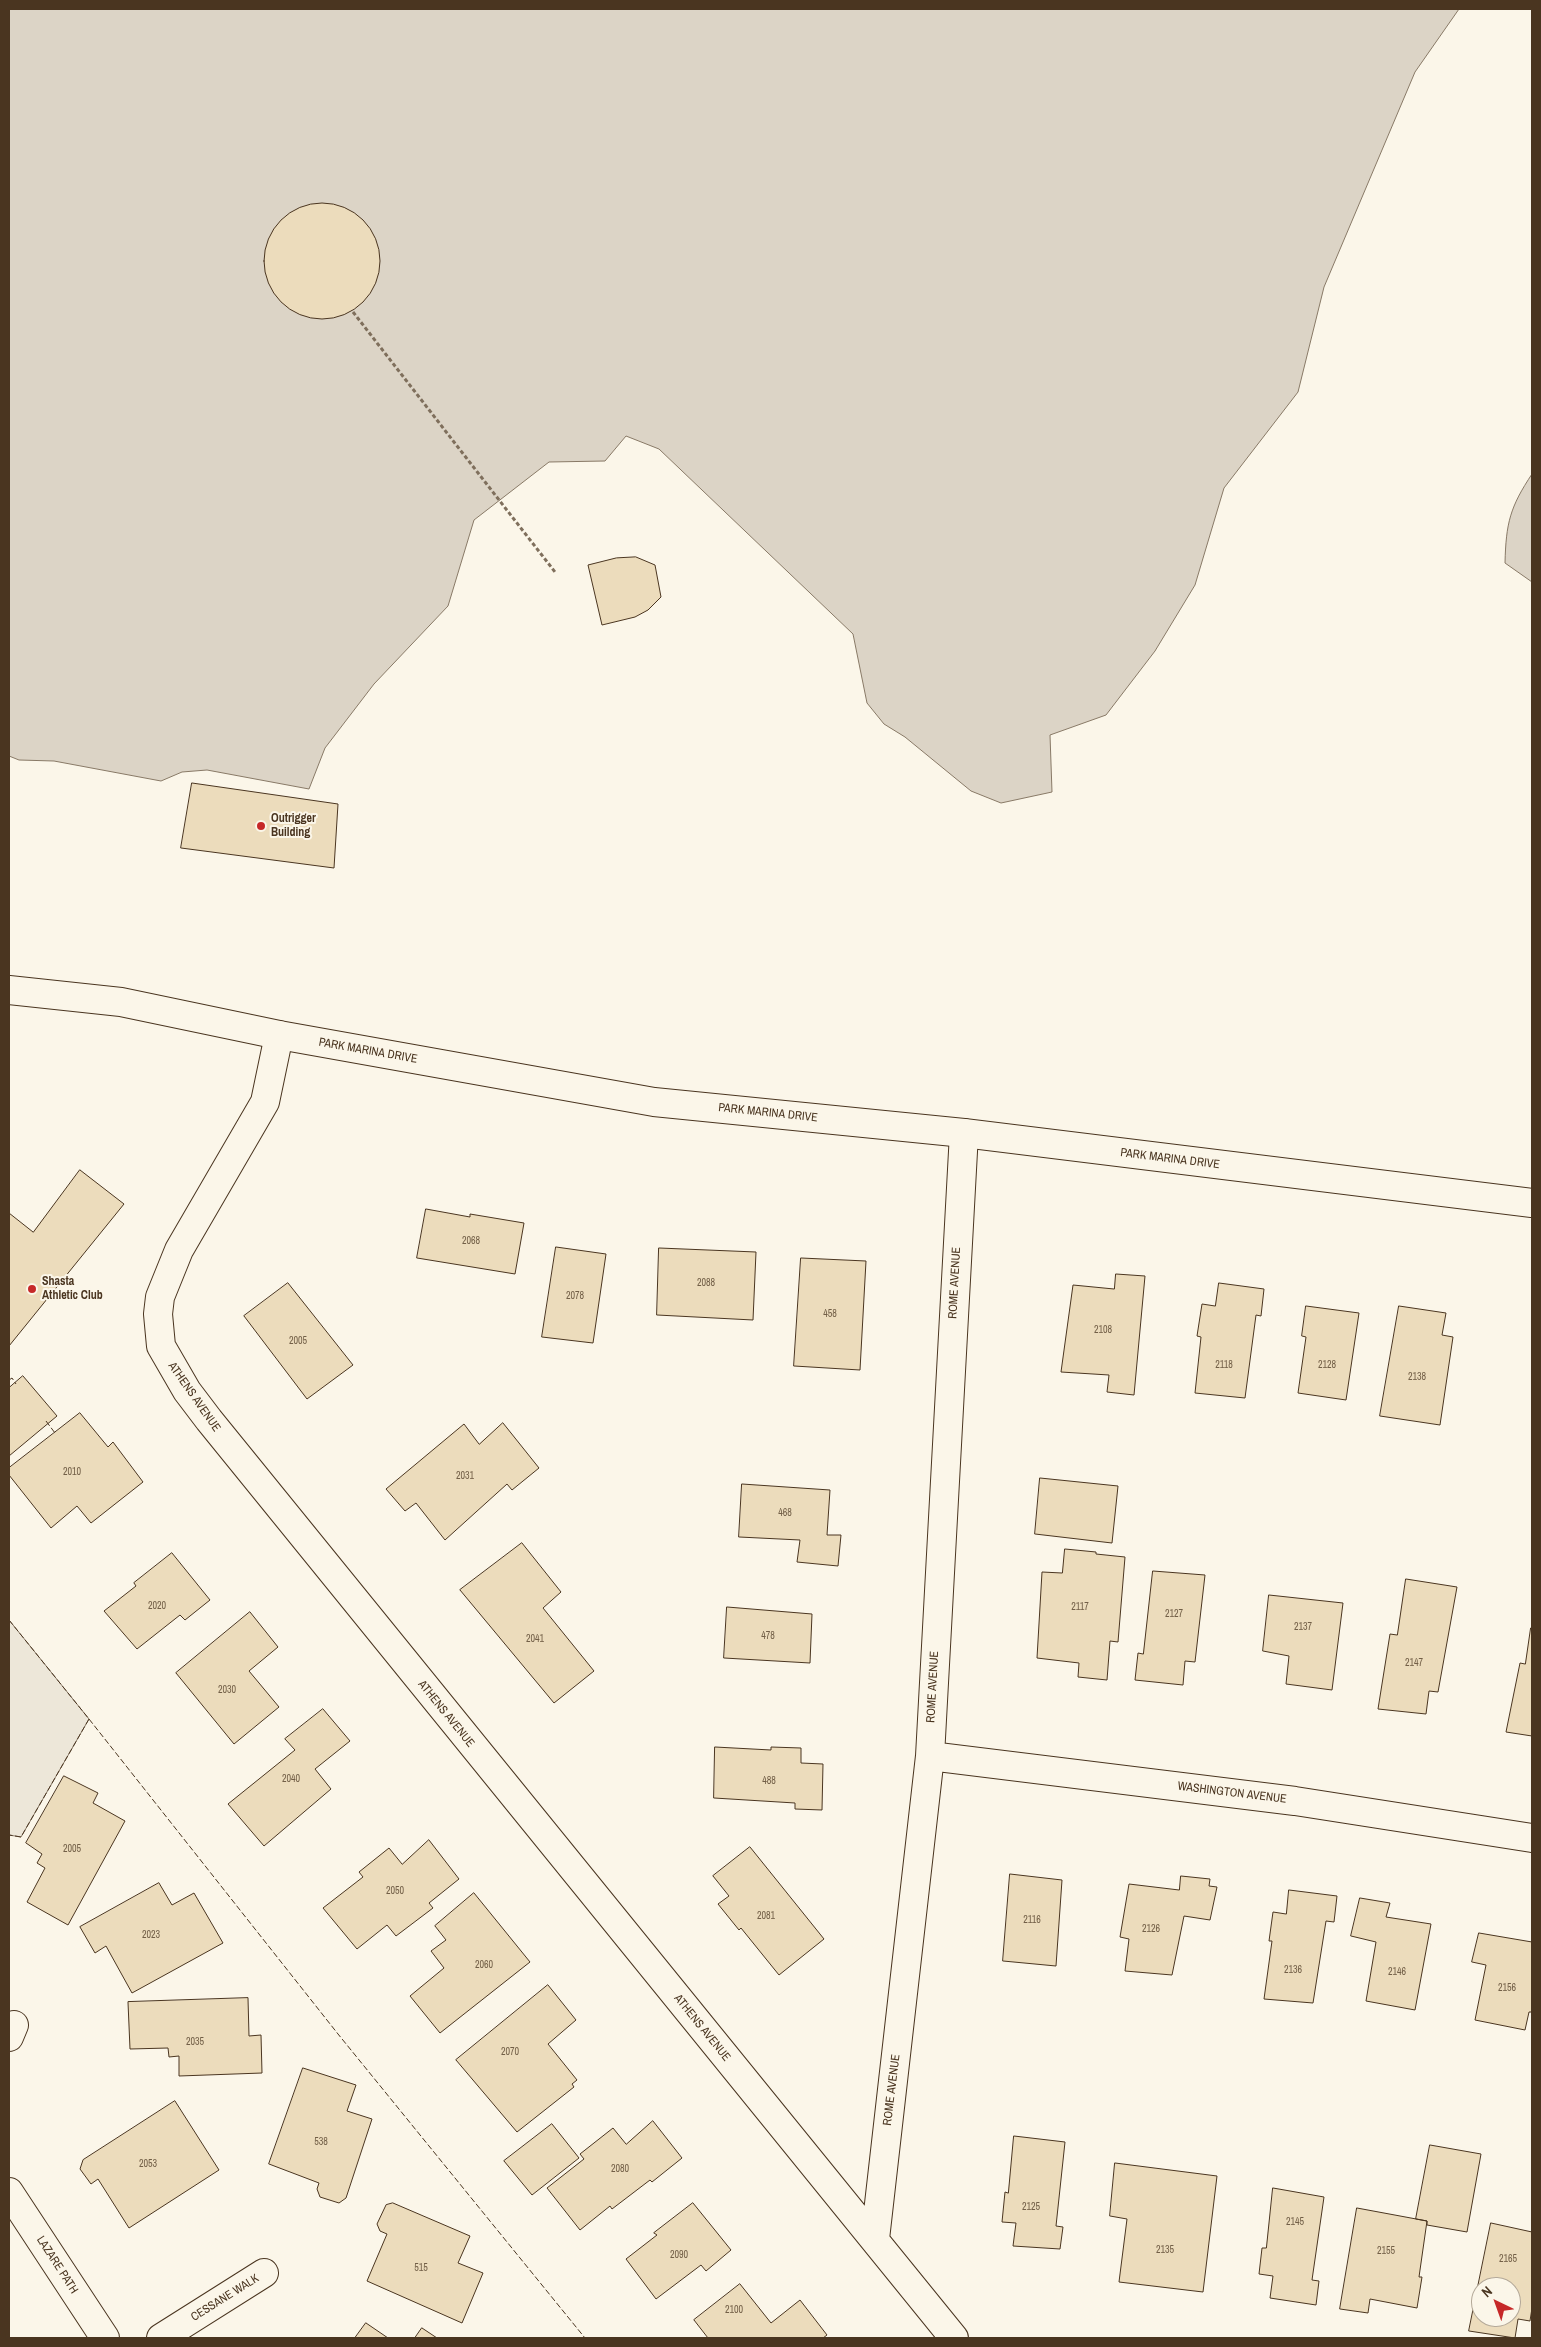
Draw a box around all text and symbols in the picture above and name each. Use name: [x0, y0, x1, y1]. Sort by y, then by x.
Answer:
place label: Outrigger Building: [271, 812, 316, 840]
marker: Outrigger Building: [255, 820, 267, 832]
street label: PARK MARINA DRIVE: [318, 1035, 418, 1067]
street label: PARK MARINA DRIVE: [718, 1101, 818, 1125]
street label: PARK MARINA DRIVE: [1120, 1146, 1220, 1172]
house number: 2068: [462, 1235, 480, 1247]
street label: ROME AVENUE: [946, 1247, 964, 1319]
place label: Shasta Athletic Club: [42, 1275, 103, 1303]
house number: 2088: [697, 1277, 715, 1289]
marker: Shasta Athletic Club: [26, 1283, 38, 1295]
house number: 2078: [566, 1290, 584, 1302]
house number: 458: [823, 1308, 837, 1320]
house number: 2108: [1094, 1324, 1112, 1336]
house number: 2005: [289, 1335, 307, 1347]
street label: ATHENS AVENUE: [165, 1359, 223, 1435]
house number: 2118: [1215, 1359, 1233, 1371]
house number: 2128: [1318, 1359, 1336, 1371]
house number: 2138: [1408, 1371, 1426, 1383]
house number: 2010: [63, 1466, 81, 1478]
house number: 2031: [456, 1470, 474, 1482]
house number: 468: [778, 1507, 792, 1519]
house number: 2020: [148, 1600, 166, 1612]
house number: 2117: [1071, 1601, 1089, 1613]
house number: 2127: [1165, 1608, 1183, 1620]
house number: 2137: [1294, 1621, 1312, 1633]
house number: 478: [761, 1630, 775, 1642]
house number: 2041: [526, 1633, 544, 1645]
street label: ROME AVENUE: [924, 1651, 942, 1723]
house number: 2147: [1405, 1657, 1423, 1669]
street label: ATHENS AVENUE: [415, 1678, 477, 1750]
house number: 2030: [218, 1684, 236, 1696]
house number: 2040: [282, 1773, 300, 1785]
house number: 488: [762, 1775, 776, 1787]
street label: WASHINGTON AVENUE: [1177, 1779, 1287, 1807]
house number: 2005: [63, 1843, 81, 1855]
house number: 2050: [386, 1885, 404, 1897]
house number: 2081: [757, 1910, 775, 1922]
house number: 2116: [1023, 1914, 1041, 1926]
house number: 2126: [1142, 1923, 1160, 1935]
house number: 2023: [142, 1929, 160, 1941]
house number: 2060: [475, 1959, 493, 1971]
house number: 2136: [1284, 1964, 1302, 1976]
house number: 2146: [1388, 1966, 1406, 1978]
house number: 2156: [1498, 1982, 1516, 1994]
street label: ATHENS AVENUE: [671, 1992, 733, 2064]
house number: 2035: [186, 2036, 204, 2048]
house number: 2070: [501, 2046, 519, 2058]
street label: ROME AVENUE: [880, 2053, 904, 2127]
house number: 538: [314, 2136, 328, 2148]
house number: 2053: [139, 2158, 157, 2170]
house number: 2080: [611, 2163, 629, 2175]
house number: 2125: [1022, 2201, 1040, 2213]
house number: 2145: [1286, 2216, 1304, 2228]
street label: LAZARE PATH: [33, 2233, 81, 2297]
house number: 2135: [1156, 2244, 1174, 2256]
house number: 2155: [1377, 2245, 1395, 2257]
house number: 2090: [670, 2249, 688, 2261]
house number: 2165: [1499, 2253, 1517, 2265]
house number: 515: [414, 2262, 428, 2274]
street label: CESSANE WALK: [188, 2271, 262, 2325]
north arrow: [1471, 2277, 1521, 2327]
text: N: [1478, 2282, 1496, 2301]
house number: 2100: [725, 2304, 743, 2316]

